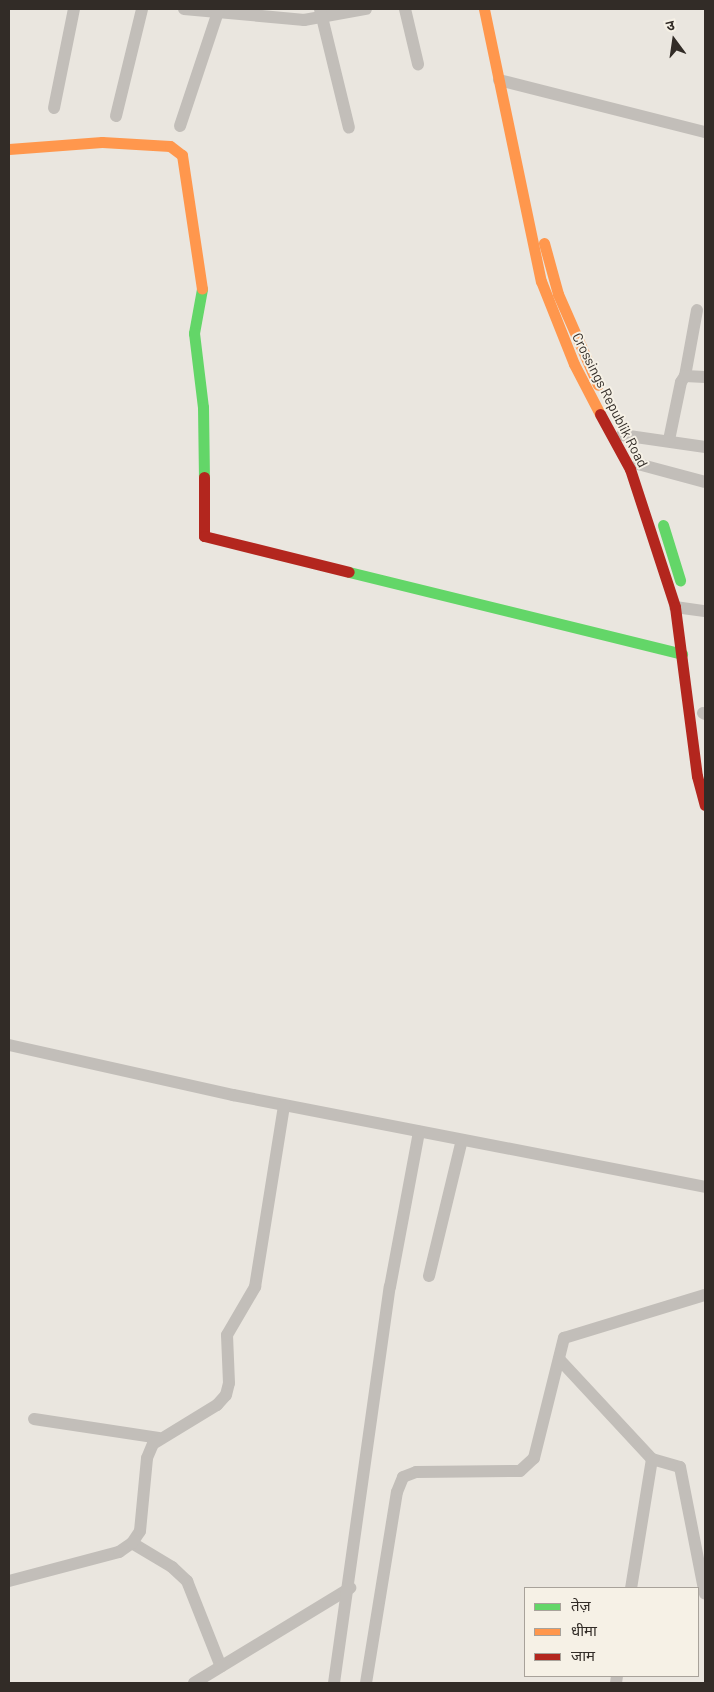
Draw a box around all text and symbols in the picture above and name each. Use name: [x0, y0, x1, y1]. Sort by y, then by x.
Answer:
north arrow: [649, 15, 699, 65]
text: उ: [664, 16, 676, 34]
street label: Crossings Republik Road: [569, 330, 651, 470]
legend: [524, 1587, 699, 1677]
text: तेज़: [571, 1596, 591, 1614]
text: धीमा: [571, 1621, 597, 1639]
text: जाम: [571, 1646, 595, 1664]

